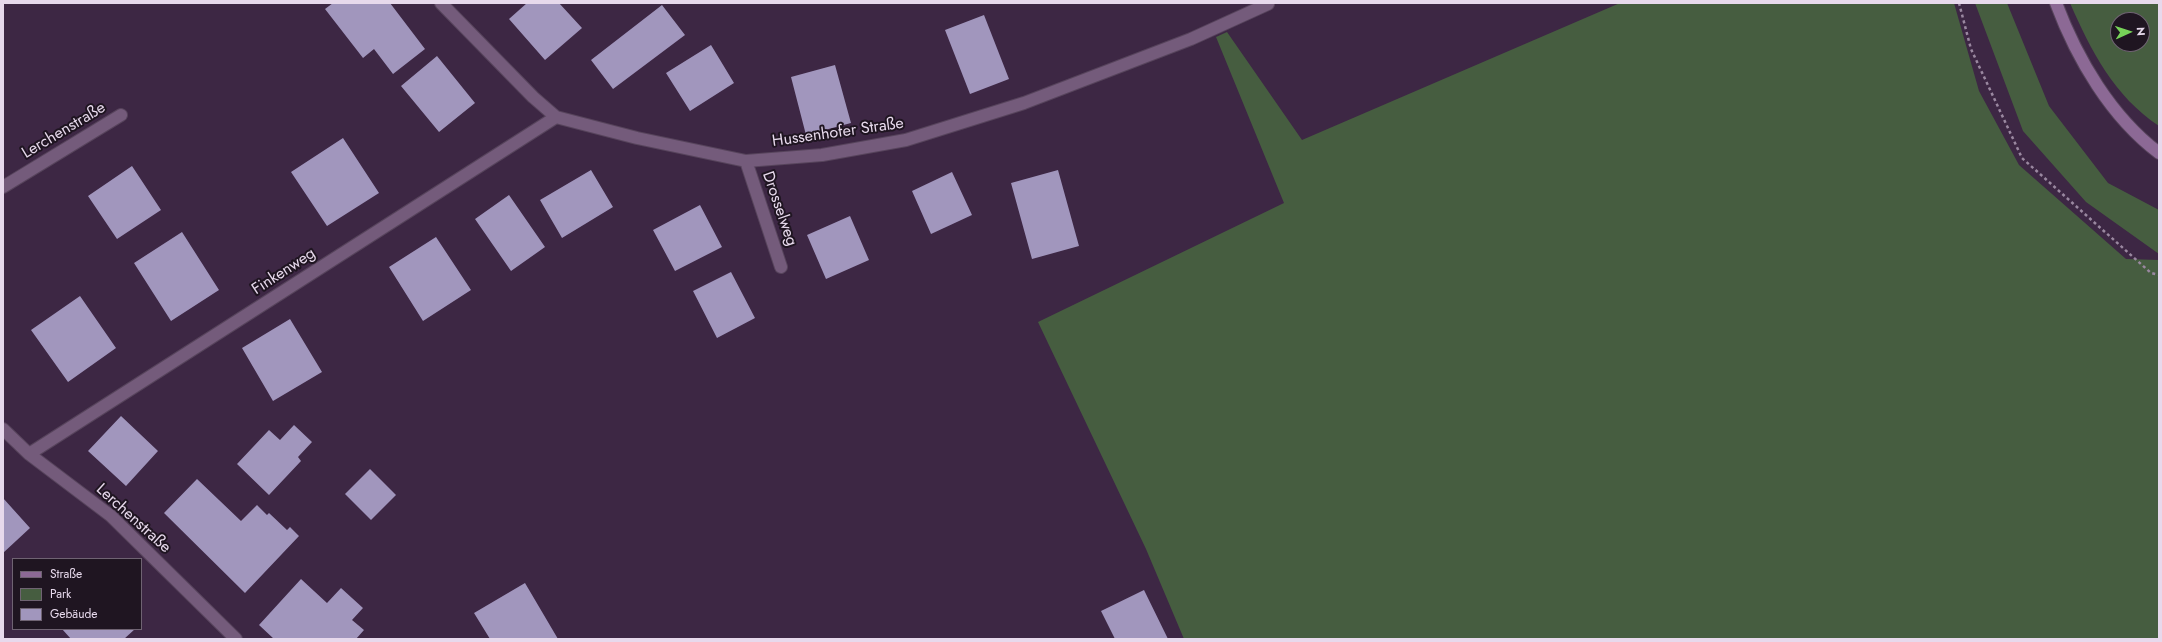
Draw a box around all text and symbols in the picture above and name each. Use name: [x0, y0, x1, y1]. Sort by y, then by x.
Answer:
north arrow: [2110, 12, 2150, 52]
text: N: [2133, 27, 2149, 36]
street label: Lerchenstraße: [19, 99, 109, 163]
street label: Hussenhofer Straße: [771, 114, 905, 152]
street label: Drosselweg: [757, 169, 801, 249]
street label: Finkenweg: [249, 244, 319, 300]
street label: Lerchenstraße: [92, 480, 174, 558]
legend: [12, 558, 142, 630]
text: Straße: [50, 565, 82, 583]
text: Park: [50, 585, 71, 603]
text: Gebäude: [50, 605, 97, 623]

